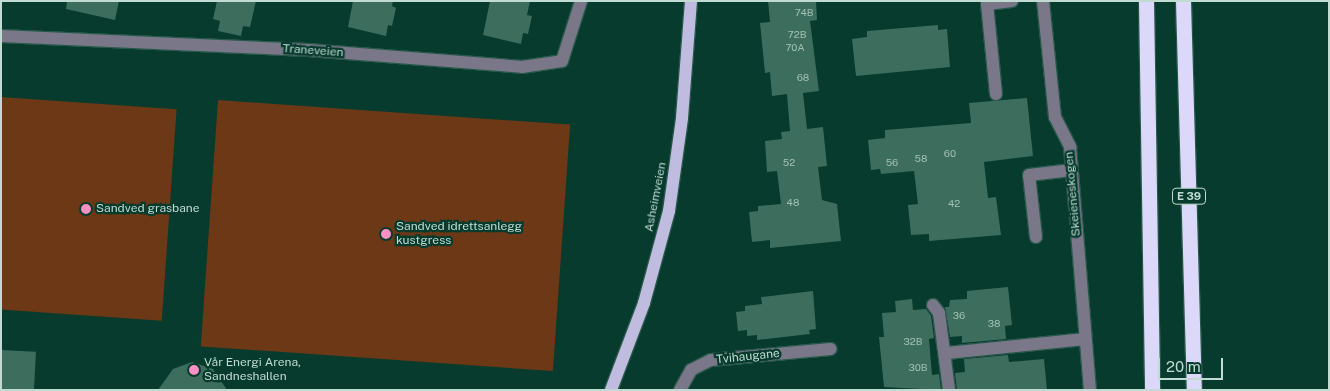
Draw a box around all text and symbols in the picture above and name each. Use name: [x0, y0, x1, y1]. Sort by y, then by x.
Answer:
house number: 74B: [795, 7, 813, 19]
house number: 72B: [788, 29, 806, 41]
street label: Traneveien: [282, 42, 344, 60]
house number: 70A: [785, 42, 805, 54]
house number: 68: [797, 72, 809, 84]
house number: 60: [944, 148, 956, 160]
street label: Skeieneskogen: [1062, 151, 1084, 237]
house number: 58: [915, 153, 927, 165]
house number: 52: [783, 157, 795, 169]
house number: 56: [886, 157, 898, 169]
street label: Asheimveien: [642, 161, 670, 233]
road number: E 39: [1172, 188, 1206, 205]
house number: 48: [787, 197, 799, 209]
house number: 42: [948, 198, 960, 210]
place label: Sandved grasbane: [96, 202, 200, 216]
marker: Sandved grasbane: [80, 203, 92, 215]
place label: Sandved idrettsanlegg kustgress: [396, 220, 522, 248]
marker: Sandved idrettsanlegg kustgress: [380, 228, 392, 240]
house number: 36: [953, 310, 965, 322]
house number: 38: [988, 318, 1000, 330]
house number: 32B: [904, 336, 922, 348]
street label: Tvihaugane: [716, 347, 780, 367]
scale bar: [1160, 348, 1225, 380]
place label: Vår Energi Arena, Sandneshallen: [204, 356, 301, 384]
text: 20 m: [1166, 358, 1201, 375]
house number: 30B: [908, 362, 928, 374]
marker: Vår Energi Arena, Sandneshallen: [188, 364, 200, 376]

